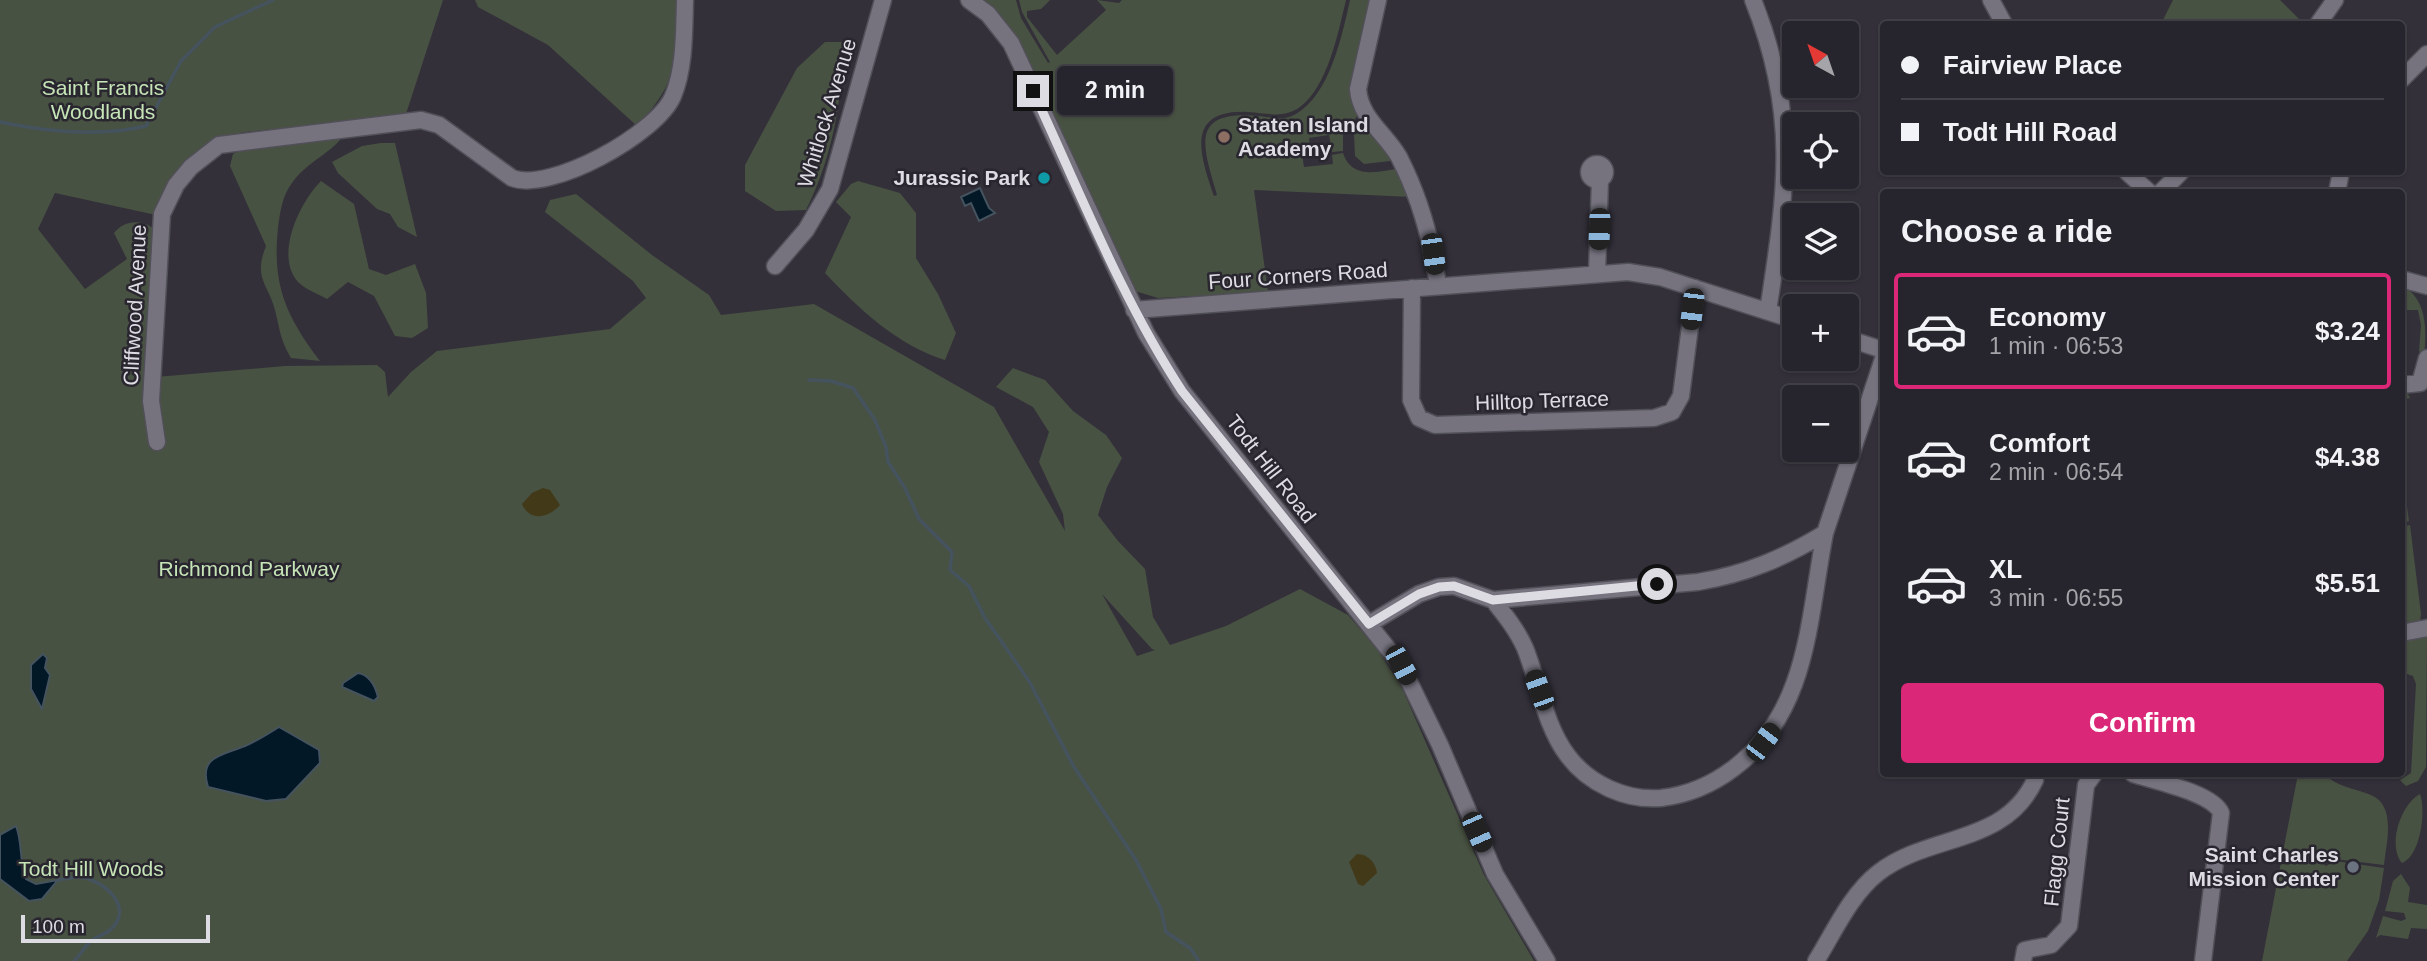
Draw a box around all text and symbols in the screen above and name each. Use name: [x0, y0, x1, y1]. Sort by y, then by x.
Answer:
north arrow: [1782, 21, 1858, 98]
map controls: [1782, 21, 1859, 462]
street label: Whitlock Avenue: [793, 35, 860, 190]
text: Fairview Place: [1943, 50, 2122, 80]
callout: 2 min: [1058, 66, 1173, 116]
route end: [1017, 75, 1049, 107]
park label: Saint Francis Woodlands: [42, 76, 164, 123]
text: 2 min: [1085, 77, 1145, 103]
button: locate: [1782, 112, 1859, 189]
place label: Staten Island Academy: [1238, 113, 1369, 160]
text: Todt Hill Road: [1943, 117, 2117, 147]
marker: Staten Island Academy: [1216, 129, 1232, 145]
place label: Jurassic Park: [893, 166, 1030, 189]
marker: Jurassic Park: [1036, 170, 1052, 186]
button: layers: [1782, 203, 1859, 280]
car: [1588, 208, 1611, 250]
text: Choose a ride: [1901, 213, 2113, 249]
street label: Cliffwood Avenue: [119, 224, 150, 386]
car: [1420, 232, 1447, 276]
street label: Four Corners Road: [1208, 258, 1388, 293]
car: [1680, 287, 1705, 331]
button: +: [1782, 294, 1859, 371]
icon: car: [1905, 300, 1968, 363]
text: Economy: [1989, 302, 2106, 332]
text: $3.24: [2315, 316, 2380, 346]
text: 1 min · 06:53: [1989, 333, 2123, 359]
button: −: [1782, 385, 1859, 462]
street label: Hilltop Terrace: [1475, 387, 1609, 414]
street label: Todt Hill Road: [1222, 410, 1321, 527]
icon: car: [1905, 426, 1968, 489]
text: Comfort: [1989, 428, 2090, 458]
text: $4.38: [2315, 442, 2380, 472]
text: 2 min · 06:54: [1989, 459, 2123, 485]
icon: car: [1905, 552, 1968, 615]
text: XL: [1989, 554, 2022, 584]
park label: Richmond Parkway: [159, 557, 340, 580]
route start: [1641, 568, 1673, 600]
text: $5.51: [2315, 568, 2380, 598]
text: 3 min · 06:55: [1989, 585, 2123, 611]
car: [1382, 642, 1421, 688]
car: [1522, 667, 1557, 713]
button: Confirm: [1901, 683, 2384, 763]
car: [1742, 719, 1785, 765]
street label: Flagg Court: [2039, 796, 2074, 908]
car: [1459, 809, 1496, 855]
place label: Saint Charles Mission Center: [2188, 843, 2339, 890]
park label: Todt Hill Woods: [18, 857, 164, 880]
marker: Saint Charles Mission Center: [2345, 859, 2361, 875]
scale bar: [21, 912, 210, 944]
text: 100 m: [32, 916, 85, 937]

